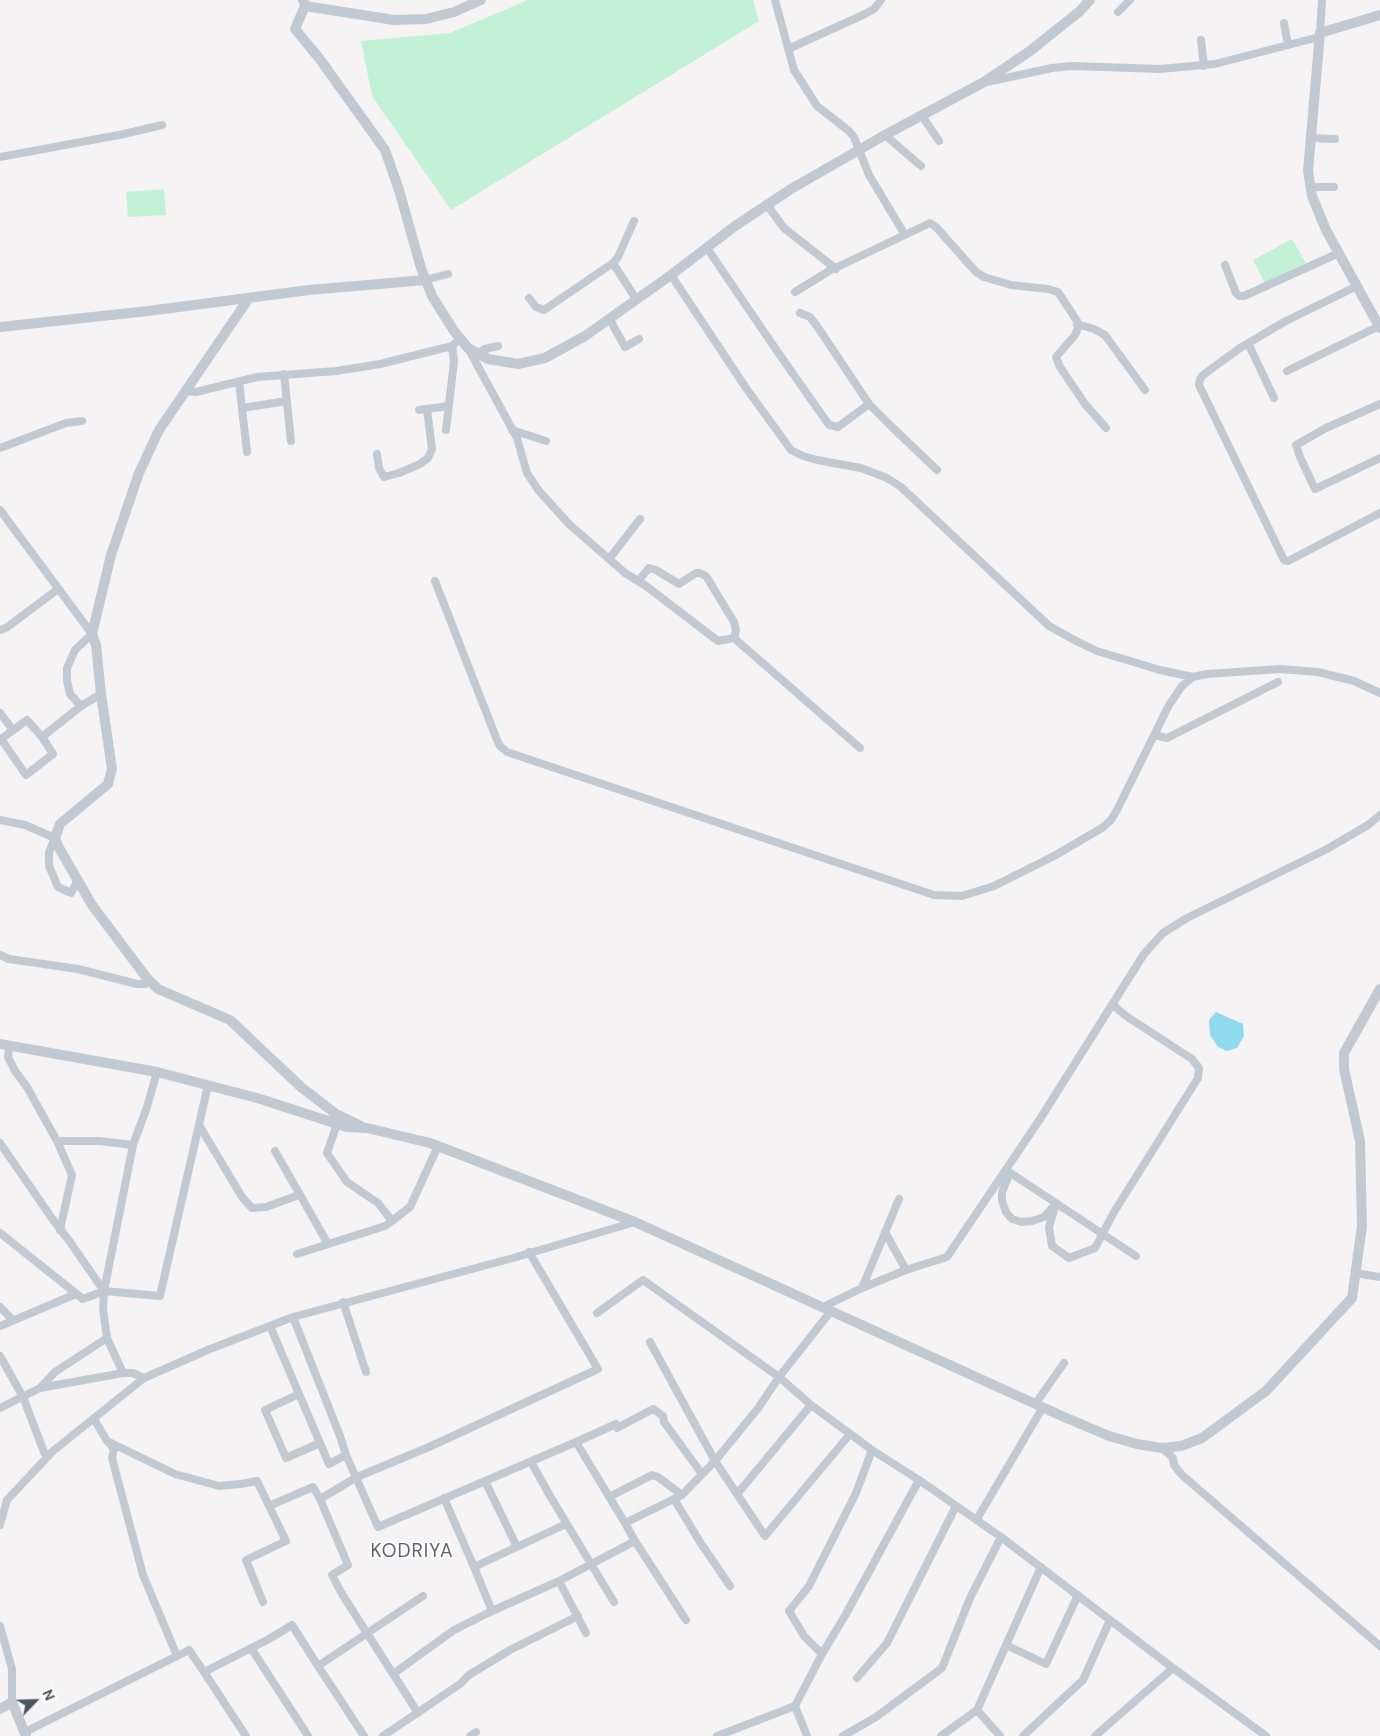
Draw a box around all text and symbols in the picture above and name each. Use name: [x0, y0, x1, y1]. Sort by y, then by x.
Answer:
district label: KODRIYA: [370, 1541, 454, 1563]
north arrow: [10, 1676, 60, 1726]
text: N: [38, 1687, 59, 1703]

